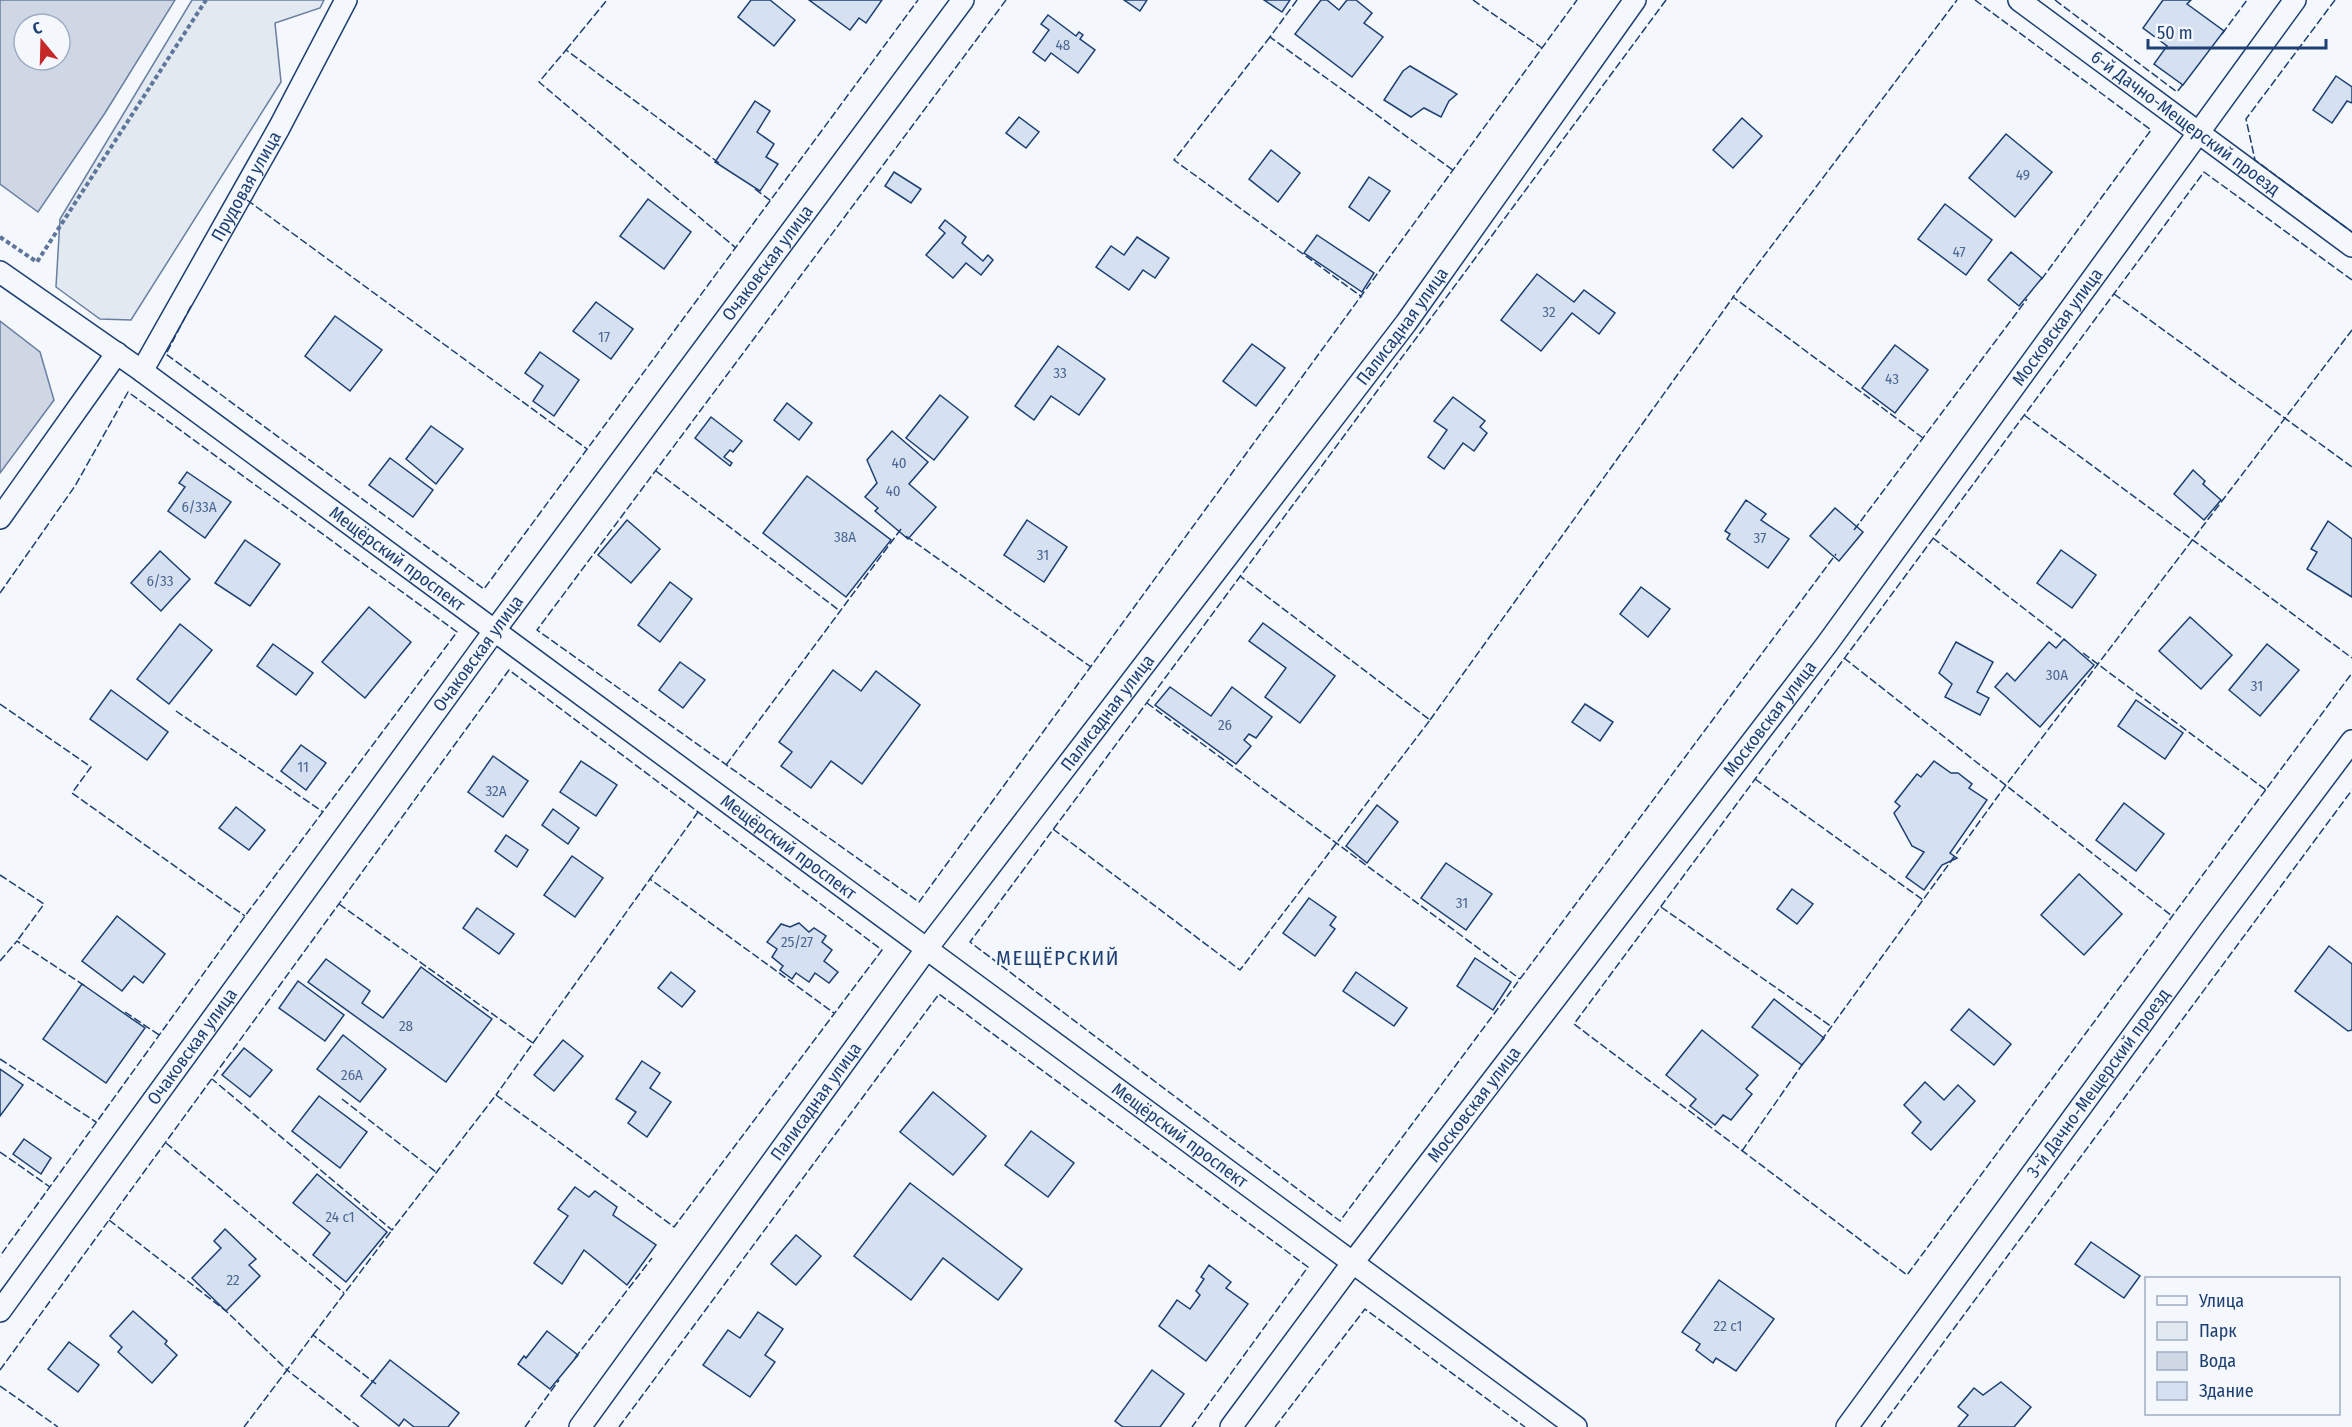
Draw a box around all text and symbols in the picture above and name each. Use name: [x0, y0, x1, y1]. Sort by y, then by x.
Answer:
north arrow: [12, 12, 72, 72]
scale bar: [2148, 12, 2326, 50]
text: С: [30, 18, 45, 39]
text: 50 m: [2157, 22, 2193, 44]
house number: 48: [1056, 36, 1070, 54]
street label: 6-й Дачно-Мещерский проезд: [2087, 46, 2284, 200]
street label: Прудовая улица: [206, 127, 286, 245]
house number: 49: [2016, 166, 2030, 184]
street label: Очаковская улица: [717, 201, 818, 325]
house number: 47: [1952, 243, 1966, 261]
street label: Палисадная улица: [1351, 263, 1453, 389]
street label: Московская улица: [2007, 264, 2108, 390]
house number: 32: [1542, 303, 1556, 321]
house number: 17: [598, 328, 610, 346]
house number: 33: [1053, 364, 1067, 382]
house number: 43: [1885, 370, 1899, 388]
house number: 40: [891, 454, 907, 472]
house number: 40: [885, 482, 901, 500]
house number: 6/33А: [181, 498, 217, 516]
street label: Мещёрский проспект: [325, 502, 470, 617]
house number: 38А: [834, 528, 856, 546]
house number: 37: [1754, 529, 1766, 547]
house number: 31: [1037, 546, 1049, 564]
house number: 6/33: [146, 572, 174, 590]
street label: Очаковская улица: [428, 591, 528, 716]
street label: Палисадная улица: [1056, 650, 1159, 775]
street label: Московская улица: [1719, 656, 1821, 781]
house number: 30А: [2046, 666, 2068, 684]
house number: 31: [2251, 677, 2263, 695]
house number: 26: [1218, 716, 1232, 734]
house number: 11: [297, 758, 309, 776]
house number: 32А: [485, 782, 507, 800]
street label: Мещёрский проспект: [716, 790, 861, 905]
house number: 31: [1456, 894, 1468, 912]
house number: 25/27: [781, 933, 813, 951]
district label: МЕЩЁРСКИЙ: [996, 945, 1120, 971]
street label: Очаковская улица: [143, 984, 242, 1109]
street label: 3-й Дачно-Мещерский проезд: [2022, 984, 2175, 1182]
house number: 28: [399, 1017, 413, 1035]
street label: Палисадная улица: [766, 1038, 866, 1165]
street label: Московская улица: [1423, 1042, 1525, 1167]
house number: 26А: [341, 1066, 363, 1084]
street label: Мещёрский проспект: [1108, 1078, 1253, 1193]
house number: 24 с1: [325, 1208, 355, 1226]
house number: 22: [226, 1271, 240, 1289]
legend: [2145, 1277, 2340, 1415]
text: Улица: [2198, 1290, 2244, 1312]
house number: 22 с1: [1714, 1317, 1742, 1335]
text: Парк: [2199, 1320, 2237, 1342]
text: Вода: [2199, 1350, 2236, 1372]
text: Здание: [2199, 1380, 2254, 1402]

